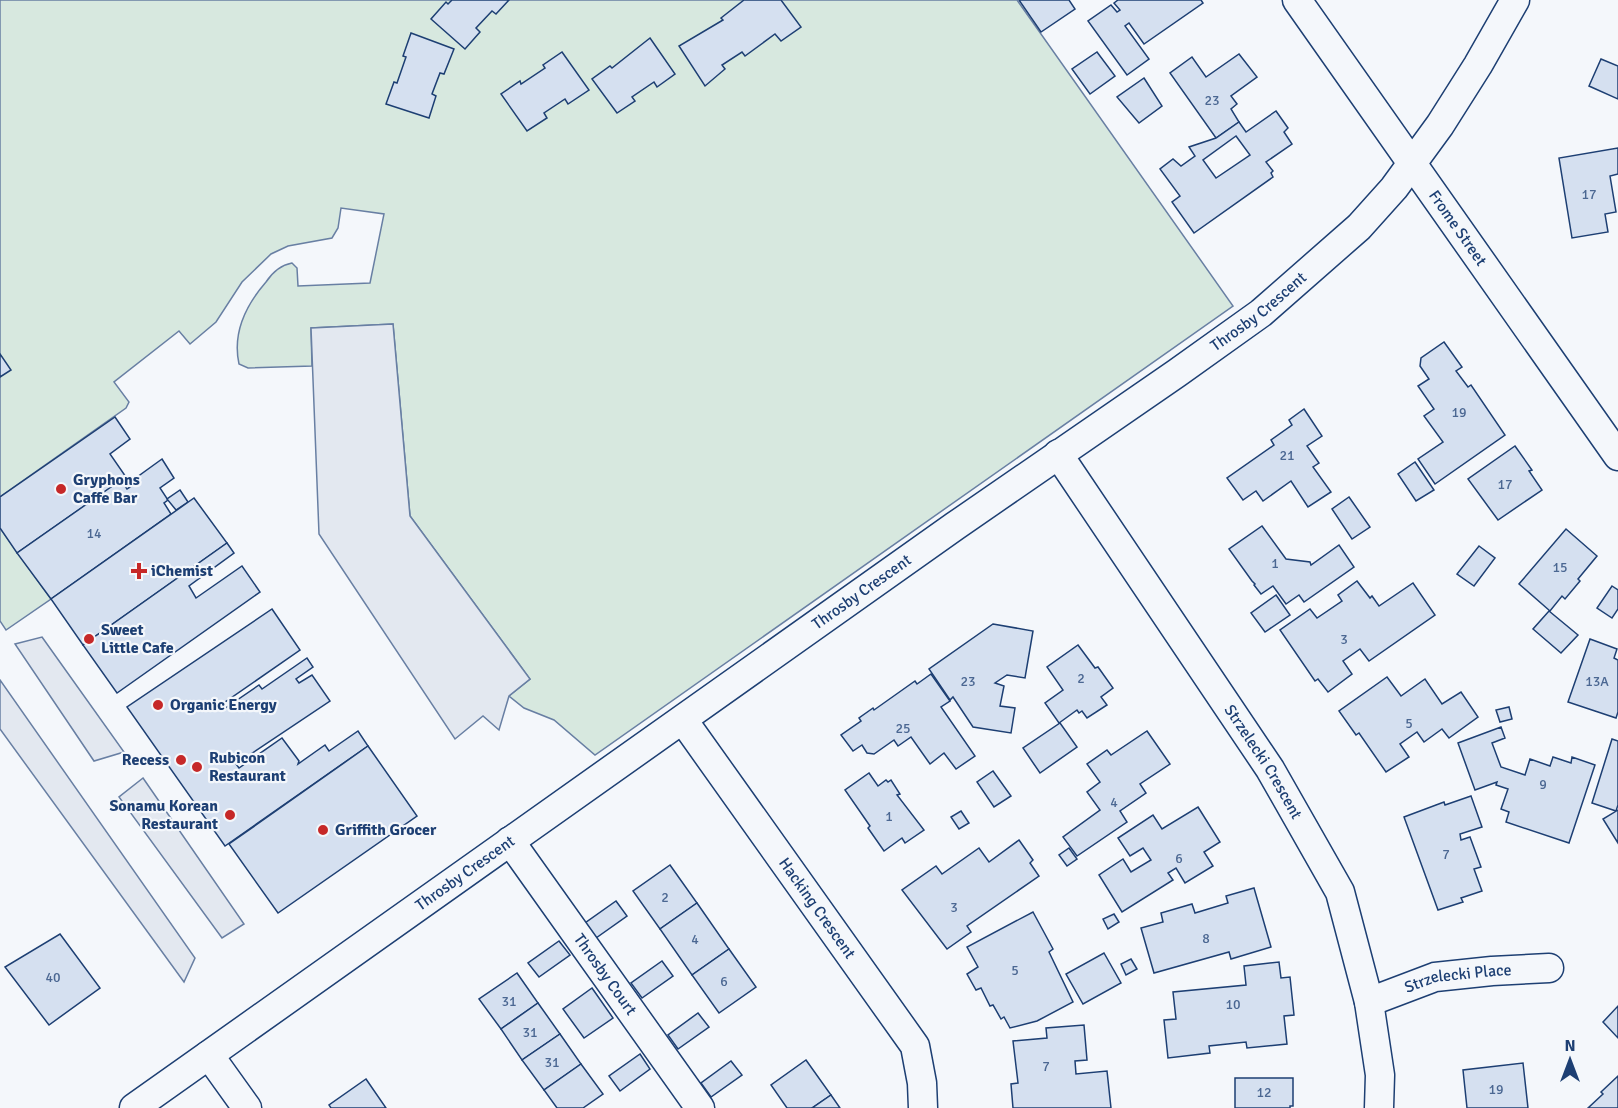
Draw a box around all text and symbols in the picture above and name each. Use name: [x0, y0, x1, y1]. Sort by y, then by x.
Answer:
house number: 23: [1204, 92, 1220, 109]
street label: Frome Street: [1424, 186, 1491, 270]
house number: 17: [1581, 186, 1597, 203]
street label: Throsby Crescent: [1207, 267, 1311, 356]
house number: 19: [1451, 404, 1467, 421]
house number: 21: [1279, 447, 1295, 464]
place label: Gryphons Caffe Bar: [73, 470, 140, 508]
house number: 17: [1497, 476, 1513, 493]
marker: Gryphons Caffe Bar: [54, 482, 68, 496]
house number: 14: [86, 525, 102, 542]
street label: Throsby Crescent: [808, 550, 916, 634]
house number: 1: [1271, 555, 1279, 572]
house number: 15: [1552, 559, 1568, 576]
place label: iChemist: [151, 561, 213, 581]
marker: iChemist: [132, 564, 146, 578]
place label: Sweet Little Cafe: [101, 620, 174, 658]
house number: 3: [1340, 631, 1348, 648]
marker: Sweet Little Cafe: [82, 632, 96, 646]
house number: 2: [1077, 670, 1085, 687]
house number: 23: [960, 673, 976, 690]
house number: 13A: [1585, 673, 1609, 690]
place label: Organic Energy: [170, 695, 277, 715]
marker: Organic Energy: [151, 698, 165, 712]
street label: Strzelecki Crescent: [1220, 701, 1307, 823]
house number: 5: [1405, 715, 1413, 732]
house number: 25: [895, 720, 911, 737]
place label: Rubicon Restaurant: [209, 748, 286, 786]
place label: Recess: [122, 750, 169, 770]
marker: Recess: [174, 753, 188, 767]
marker: Rubicon Restaurant: [190, 760, 204, 774]
house number: 9: [1539, 776, 1547, 793]
house number: 4: [1110, 794, 1118, 811]
place label: Sonamu Korean Restaurant: [109, 796, 218, 834]
marker: Sonamu Korean Restaurant: [223, 808, 237, 822]
house number: 1: [885, 808, 893, 825]
place label: Griffith Grocer: [335, 820, 437, 840]
marker: Griffith Grocer: [316, 823, 330, 837]
street label: Throsby Crescent: [412, 831, 519, 915]
house number: 7: [1442, 846, 1450, 863]
house number: 6: [1175, 850, 1183, 867]
street label: Hacking Crescent: [774, 854, 860, 963]
house number: 2: [661, 889, 669, 906]
house number: 3: [950, 899, 958, 916]
street label: Throsby Court: [569, 930, 641, 1020]
house number: 8: [1202, 930, 1210, 947]
house number: 4: [691, 931, 699, 948]
street label: Strzelecki Place: [1402, 960, 1512, 998]
house number: 5: [1011, 962, 1019, 979]
house number: 40: [45, 969, 61, 986]
house number: 6: [720, 973, 728, 990]
house number: 31: [501, 993, 517, 1010]
house number: 10: [1225, 996, 1241, 1013]
house number: 31: [522, 1024, 538, 1041]
north arrow: [1540, 1030, 1600, 1090]
text: N: [1564, 1036, 1576, 1056]
house number: 31: [544, 1054, 560, 1071]
house number: 7: [1042, 1058, 1050, 1075]
house number: 19: [1488, 1081, 1504, 1098]
house number: 12: [1256, 1084, 1272, 1101]

